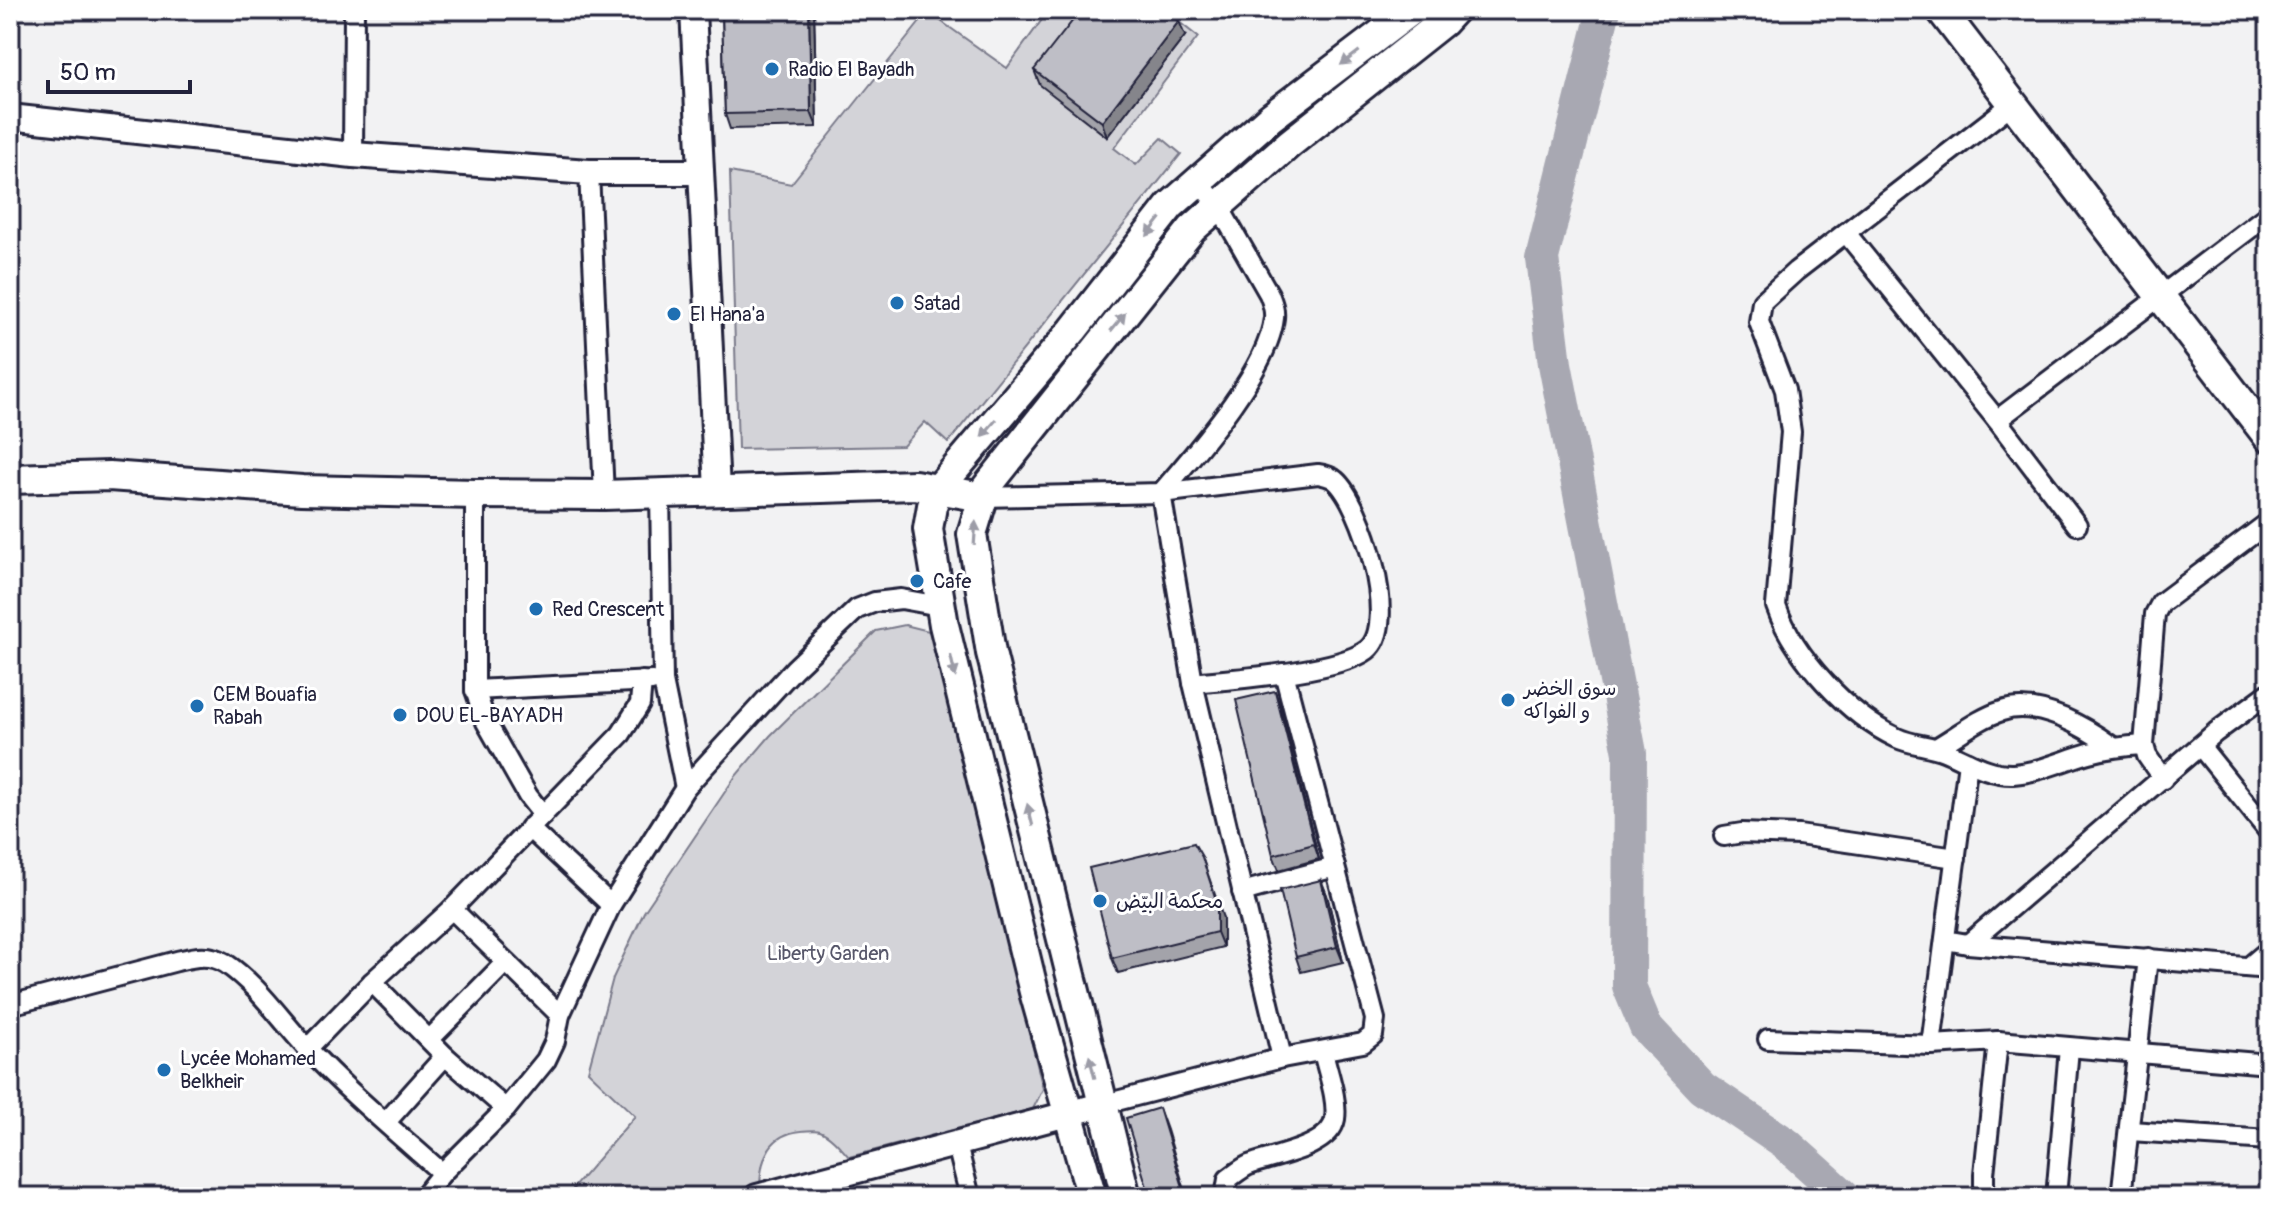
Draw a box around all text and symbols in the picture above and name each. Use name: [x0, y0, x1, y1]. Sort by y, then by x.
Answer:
scale bar: [48, 44, 190, 94]
one-way arrow: [1339, 50, 1361, 66]
place label: Radio El Bayadh: [788, 57, 914, 82]
text: 50 m: [60, 58, 116, 87]
marker: Radio El Bayadh: [763, 60, 781, 78]
one-way arrow: [1146, 217, 1162, 237]
place label: Satad: [913, 291, 961, 316]
marker: Satad: [888, 294, 906, 312]
place label: El Hana'a: [690, 302, 765, 327]
marker: El Hana'a: [665, 305, 683, 323]
one-way arrow: [1110, 311, 1127, 332]
one-way arrow: [981, 418, 998, 438]
one-way arrow: [969, 521, 982, 546]
place label: Cafe: [933, 569, 972, 594]
marker: Cafe: [908, 572, 926, 590]
place label: Red Crescent: [552, 597, 665, 622]
marker: Red Crescent: [527, 600, 545, 618]
one-way arrow: [948, 653, 960, 678]
place label: سوق الخضر و الفواكه: [1522, 676, 1617, 724]
place label: CEM Bouafia Rabah: [213, 682, 317, 730]
marker: سوق الخضر و الفواكه: [1499, 691, 1517, 709]
marker: CEM Bouafia Rabah: [188, 697, 206, 715]
place label: DOU EL-BAYADH: [416, 703, 563, 728]
marker: DOU EL-BAYADH: [391, 706, 409, 724]
one-way arrow: [1024, 802, 1036, 827]
place label: محكمة البيّض: [1116, 889, 1223, 914]
marker: محكمة البيّض: [1091, 892, 1109, 910]
park label: Liberty Garden: [767, 941, 889, 966]
place label: Lycée Mohamed Belkheir: [180, 1046, 316, 1094]
one-way arrow: [1085, 1055, 1098, 1080]
marker: Lycée Mohamed Belkheir: [155, 1061, 173, 1079]

